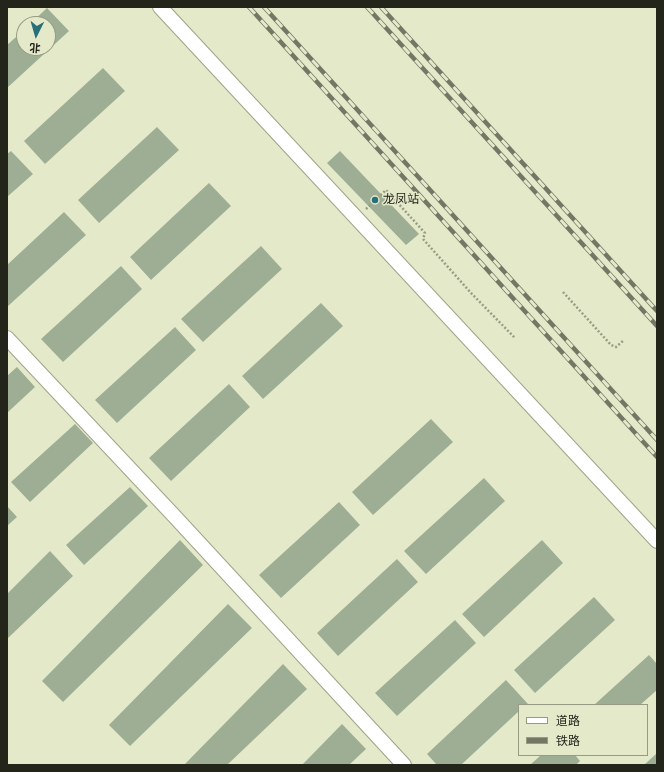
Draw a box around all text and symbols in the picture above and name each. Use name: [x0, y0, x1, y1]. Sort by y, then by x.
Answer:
north arrow: [16, 16, 56, 56]
text: 北: [29, 41, 41, 54]
place label: 龙凤站: [383, 193, 419, 207]
marker: 龙凤站: [370, 195, 380, 205]
legend: [518, 704, 648, 756]
text: 道路: [556, 714, 580, 729]
text: 铁路: [556, 734, 580, 749]

